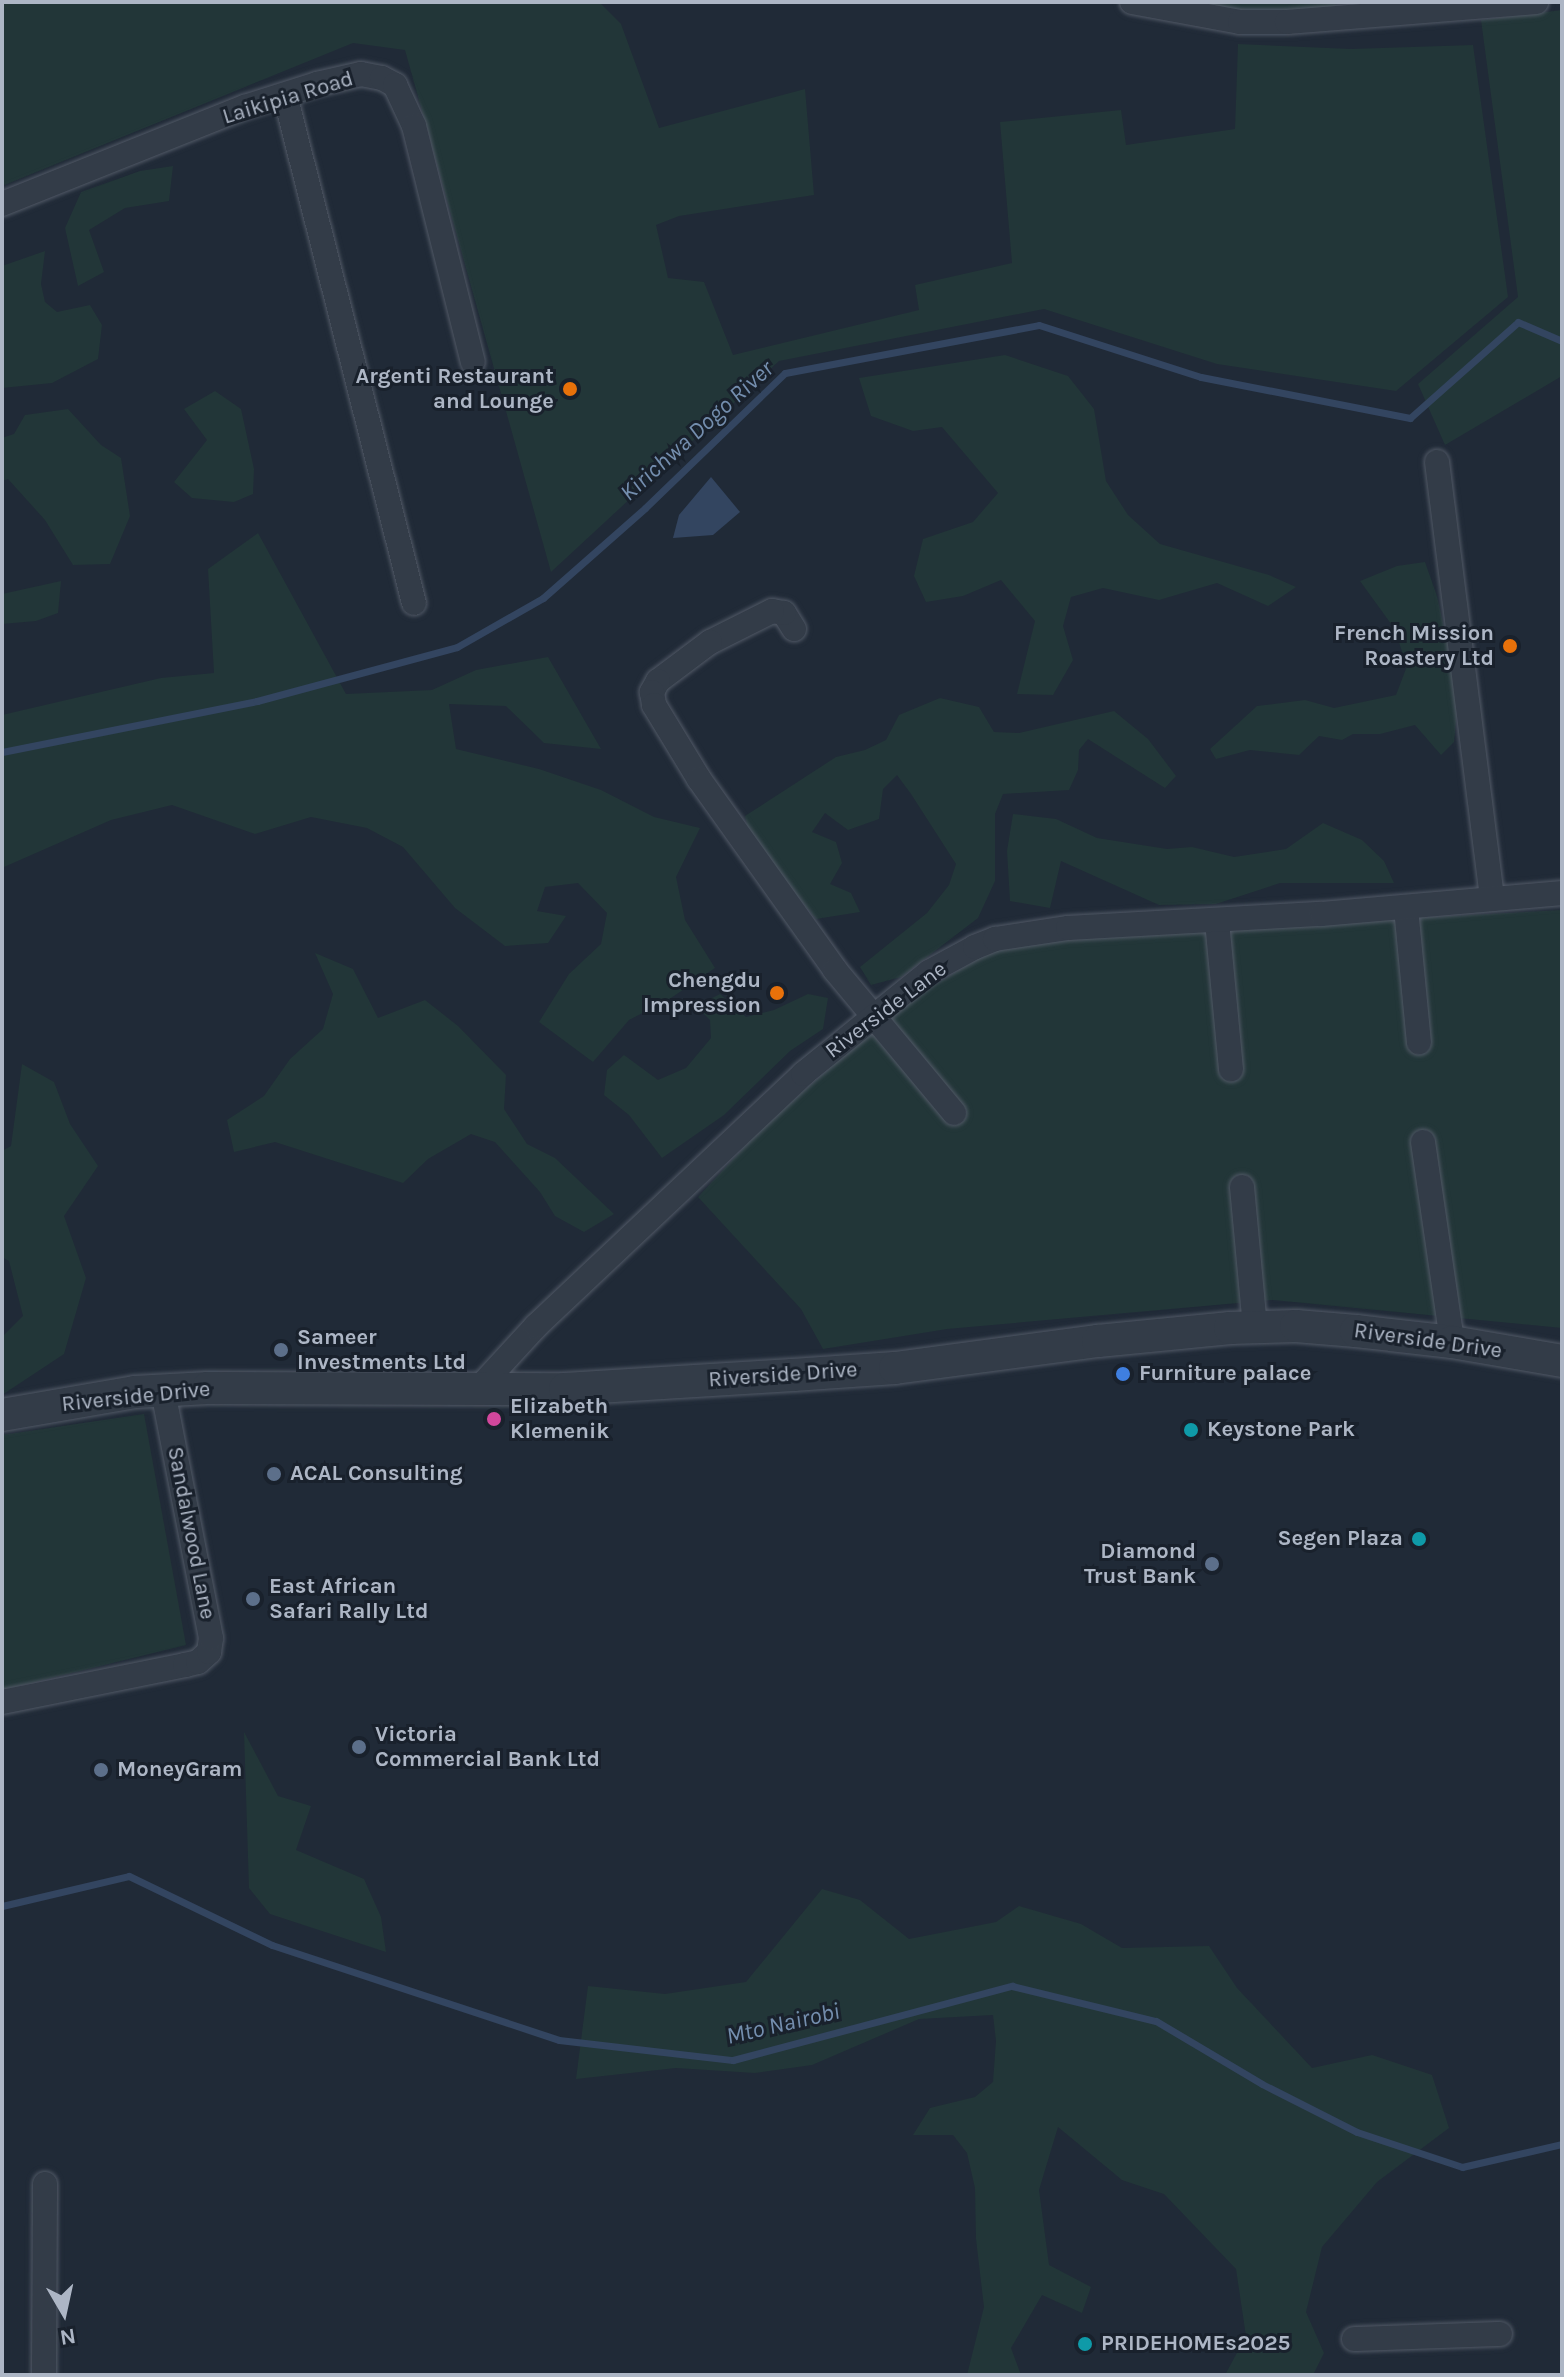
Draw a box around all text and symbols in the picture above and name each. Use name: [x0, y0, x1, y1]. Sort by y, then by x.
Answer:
street label: Laikipia Road: [219, 66, 357, 130]
water label: Kirichwa Dogo River: [614, 355, 780, 507]
place label: Argenti Restaurant and Lounge: [355, 363, 554, 414]
marker: Argenti Restaurant and Lounge: [561, 380, 579, 398]
place label: French Mission Roastery Ltd: [1334, 620, 1494, 672]
marker: French Mission Roastery Ltd: [1501, 637, 1519, 655]
street label: Riverside Lane: [820, 956, 952, 1064]
place label: Chengdu Impression: [643, 967, 761, 1018]
marker: Chengdu Impression: [768, 984, 786, 1002]
street label: Riverside Drive: [1352, 1318, 1504, 1364]
place label: Sameer Investments Ltd: [297, 1324, 466, 1376]
marker: Sameer Investments Ltd: [272, 1341, 290, 1359]
street label: Riverside Drive: [708, 1357, 858, 1393]
place label: Furniture palace: [1139, 1361, 1311, 1387]
marker: Furniture palace: [1114, 1365, 1132, 1383]
street label: Riverside Drive: [60, 1376, 212, 1418]
place label: Elizabeth Klemenik: [510, 1393, 609, 1444]
marker: Elizabeth Klemenik: [485, 1410, 503, 1428]
place label: Keystone Park: [1207, 1417, 1355, 1443]
marker: Keystone Park: [1182, 1421, 1200, 1439]
street label: Sandalwood Lane: [161, 1444, 221, 1622]
place label: ACAL Consulting: [290, 1461, 462, 1487]
marker: ACAL Consulting: [265, 1465, 283, 1483]
place label: Segen Plaza: [1277, 1526, 1403, 1552]
marker: Segen Plaza: [1410, 1530, 1428, 1548]
place label: Diamond Trust Bank: [1084, 1538, 1196, 1590]
marker: Diamond Trust Bank: [1203, 1555, 1221, 1573]
place label: East African Safari Rally Ltd: [269, 1573, 428, 1624]
marker: East African Safari Rally Ltd: [244, 1590, 262, 1608]
place label: Victoria Commercial Bank Ltd: [375, 1721, 600, 1772]
marker: Victoria Commercial Bank Ltd: [350, 1738, 368, 1756]
place label: MoneyGram: [117, 1757, 242, 1783]
marker: MoneyGram: [92, 1761, 110, 1779]
water label: Mto Nairobi: [723, 1997, 843, 2051]
north arrow: [24, 2273, 104, 2353]
text: N: [58, 2323, 78, 2351]
place label: PRIDEHOMEs2025: [1101, 2331, 1290, 2357]
marker: PRIDEHOMEs2025: [1076, 2335, 1094, 2353]

